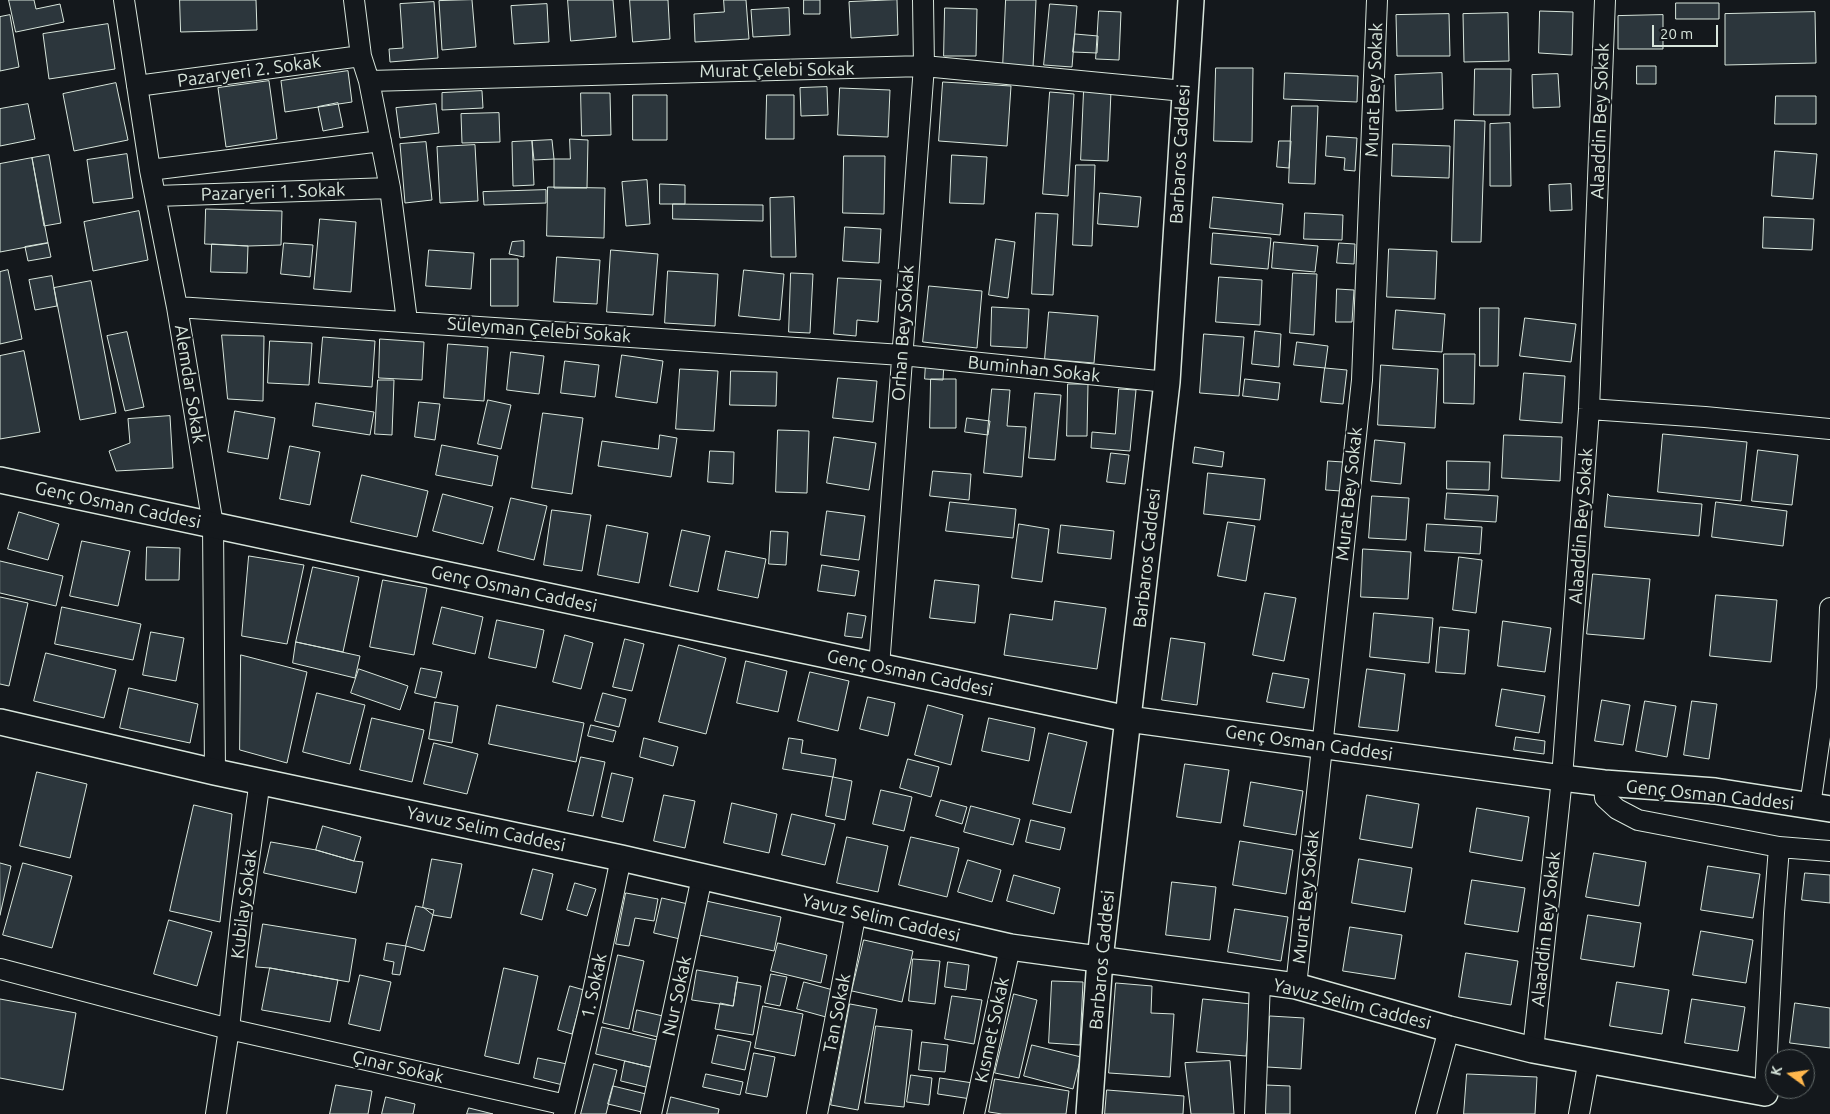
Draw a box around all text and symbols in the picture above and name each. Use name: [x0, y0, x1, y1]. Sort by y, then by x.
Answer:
scale bar: [1655, 15, 1721, 47]
street label: Murat Bey Sokak: [1361, 22, 1387, 158]
text: 20 m: [1660, 25, 1693, 42]
street label: Alaaddin Bey Sokak: [1586, 43, 1614, 199]
street label: Pazaryeri 2. Sokak: [176, 50, 322, 92]
street label: Murat Çelebi Sokak: [699, 58, 855, 82]
street label: Barbaros Caddesi: [1166, 84, 1194, 224]
street label: Pazaryeri 1. Sokak: [200, 179, 346, 205]
street label: Orhan Bey Sokak: [887, 264, 919, 402]
street label: Süleyman Çelebi Sokak: [446, 313, 632, 347]
street label: Alemdar Sokak: [170, 323, 210, 445]
street label: Buminhan Sokak: [967, 351, 1101, 387]
street label: Murat Bey Sokak: [1331, 426, 1367, 562]
street label: Alaaddin Bey Sokak: [1565, 447, 1597, 605]
street label: Genç Osman Caddesi: [33, 477, 203, 533]
street label: Barbaros Caddesi: [1129, 487, 1165, 629]
street label: Genç Osman Caddesi: [429, 561, 599, 617]
street label: Genç Osman Caddesi: [825, 645, 995, 701]
street label: Genç Osman Caddesi: [1224, 721, 1394, 765]
street label: Genç Osman Caddesi: [1625, 775, 1795, 815]
street label: Yavuz Selim Caddesi: [404, 802, 568, 856]
street label: Murat Bey Sokak: [1288, 829, 1324, 965]
street label: Kubilay Sokak: [227, 848, 261, 960]
street label: Alaaddin Bey Sokak: [1527, 850, 1565, 1008]
street label: Yavuz Selim Caddesi: [800, 889, 962, 947]
street label: Barbaros Caddesi: [1085, 889, 1119, 1031]
street label: 1. Sokak: [577, 951, 611, 1021]
street label: Nur Sokak: [658, 954, 696, 1038]
street label: Tan Sokak: [819, 972, 855, 1054]
street label: Yavuz Selim Caddesi: [1271, 974, 1433, 1034]
street label: Kısmet Sokak: [970, 975, 1014, 1085]
street label: Çınar Sokak: [350, 1046, 446, 1088]
north arrow: [1765, 1049, 1815, 1099]
text: K: [1768, 1064, 1785, 1077]

